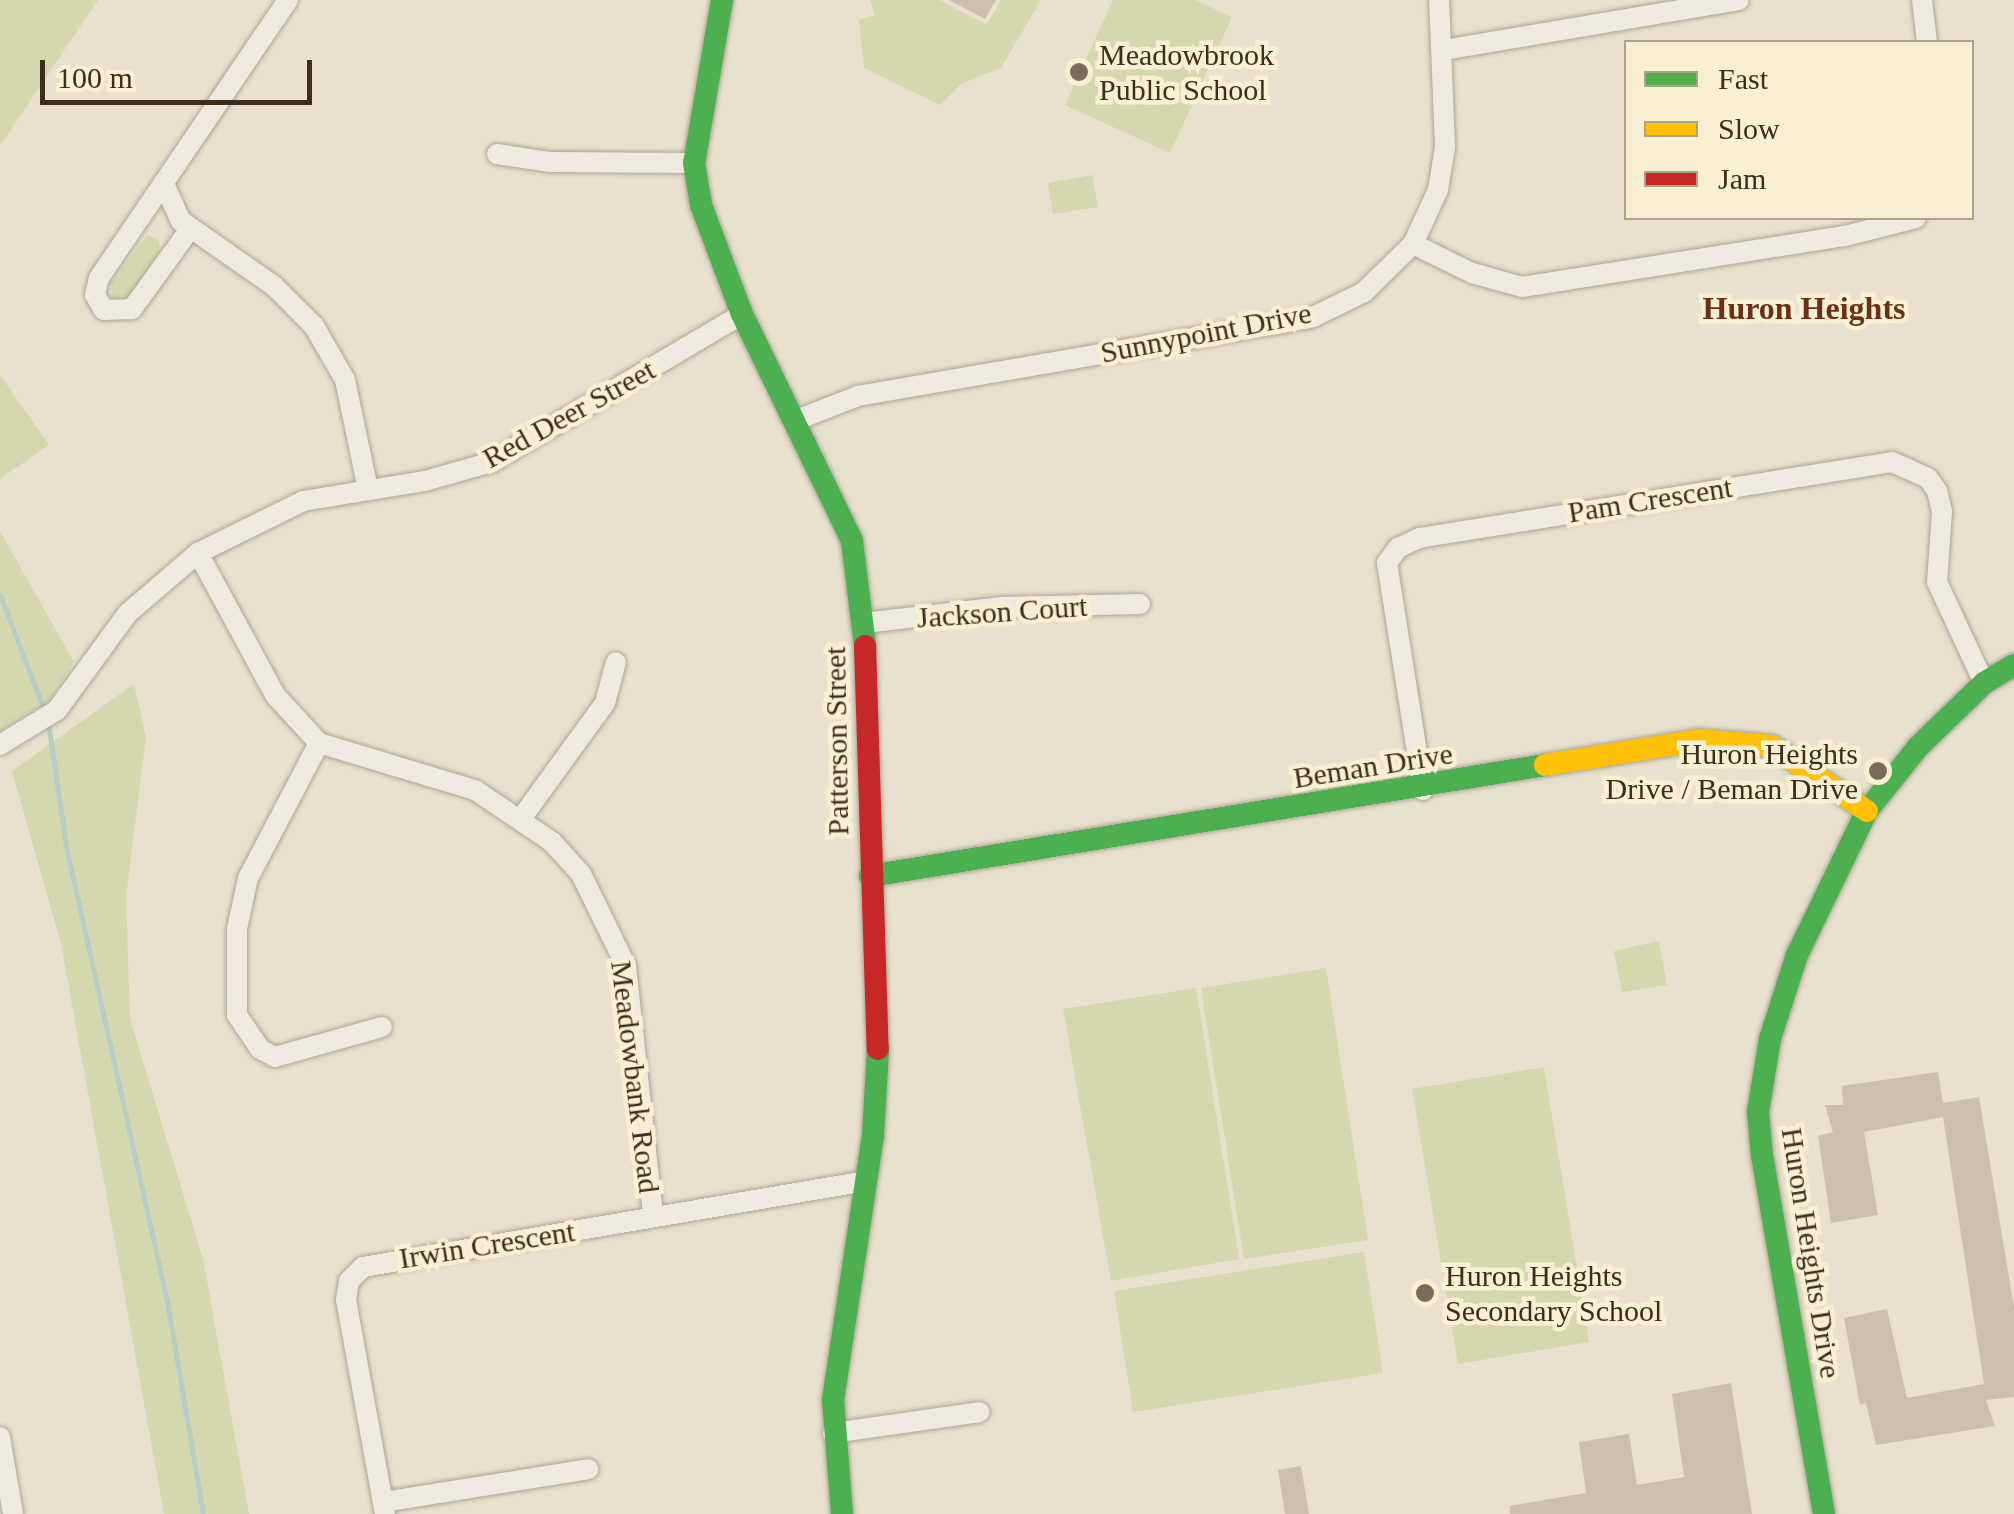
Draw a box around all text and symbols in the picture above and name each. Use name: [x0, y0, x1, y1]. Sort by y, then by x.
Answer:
place label: Meadowbrook Public School: [1099, 37, 1274, 108]
scale bar: [45, 40, 318, 102]
legend: [1624, 40, 1974, 220]
text: 100 m: [57, 61, 133, 94]
marker: Meadowbrook Public School: [1068, 61, 1090, 83]
text: Fast: [1718, 62, 1768, 95]
text: Slow: [1718, 112, 1780, 145]
text: Jam: [1718, 162, 1766, 195]
district label: Huron Heights: [1702, 289, 1906, 327]
street label: Sunnypoint Drive: [1097, 295, 1315, 371]
street label: Red Deer Street: [476, 352, 662, 476]
street label: Pam Crescent: [1565, 469, 1735, 531]
street label: Jackson Court: [916, 588, 1088, 636]
street label: Patterson Street: [817, 646, 857, 836]
street label: Beman Drive: [1291, 736, 1455, 796]
place label: Huron Heights Drive / Beman Drive: [1606, 736, 1858, 806]
marker: Huron Heights Drive / Beman Drive: [1867, 760, 1889, 782]
street label: Meadowbank Road: [603, 959, 667, 1195]
street label: Huron Heights Drive: [1773, 1125, 1849, 1381]
street label: Irwin Crescent: [397, 1213, 577, 1277]
place label: Huron Heights Secondary School: [1445, 1258, 1662, 1328]
marker: Huron Heights Secondary School: [1414, 1282, 1436, 1304]

